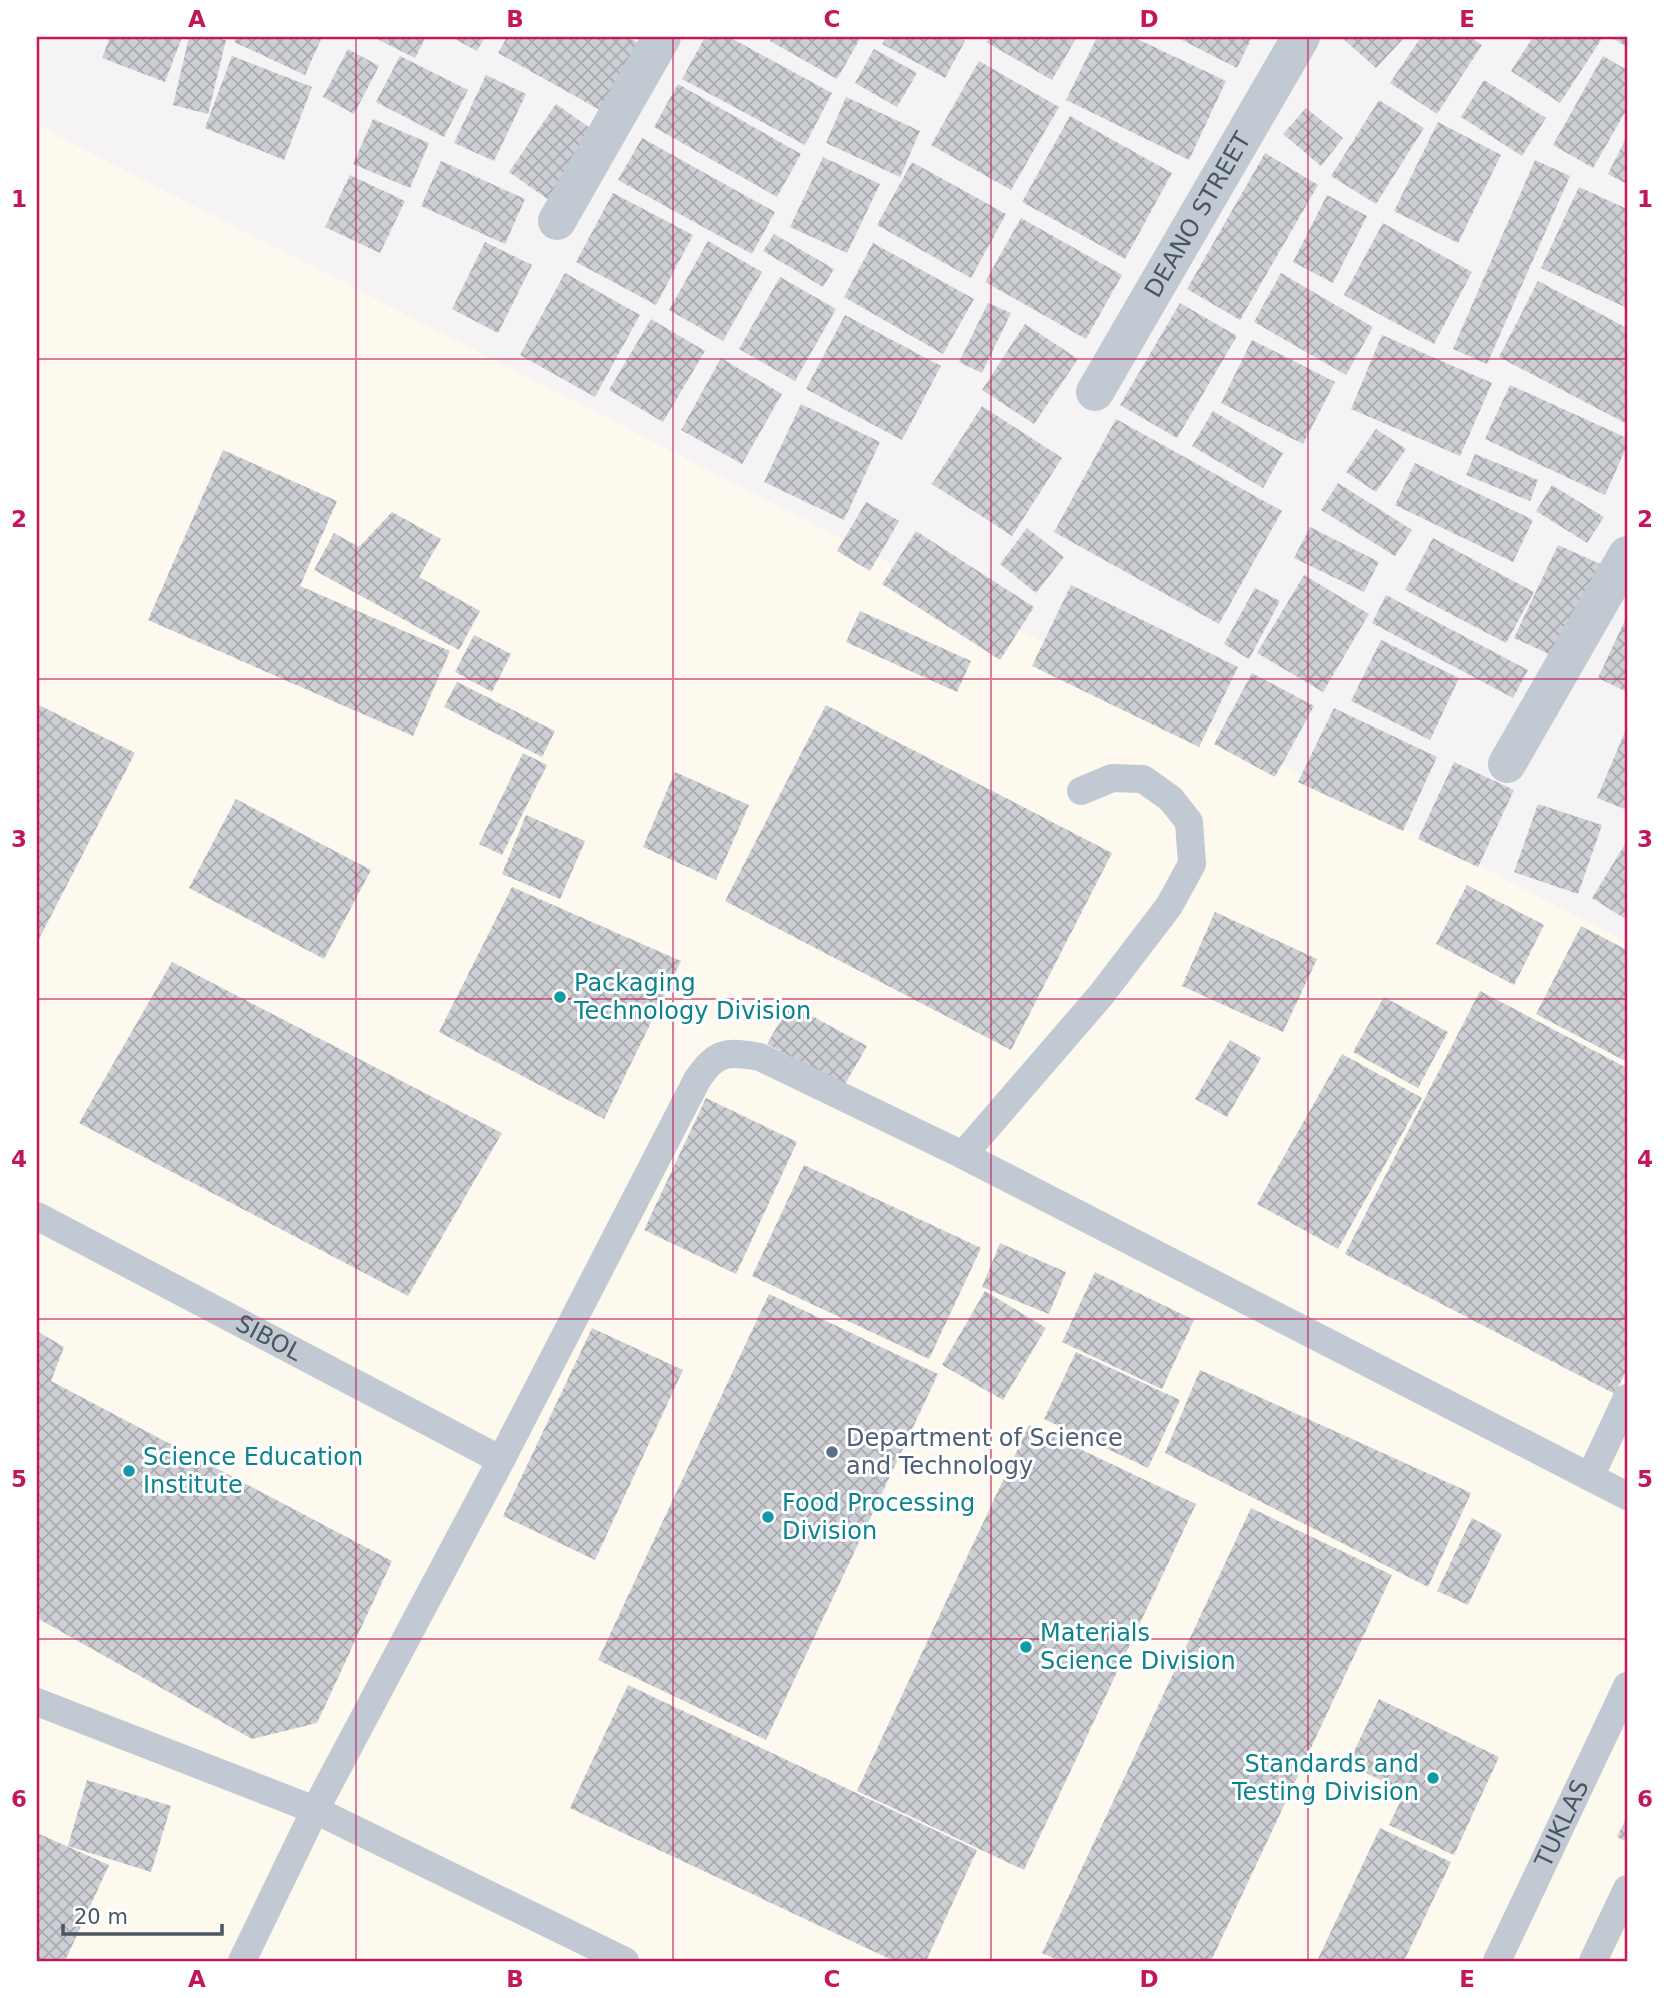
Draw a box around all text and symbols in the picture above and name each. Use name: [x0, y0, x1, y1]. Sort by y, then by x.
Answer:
text: A: [188, 6, 206, 32]
text: B: [506, 6, 524, 32]
text: C: [824, 6, 840, 32]
text: D: [1139, 6, 1159, 32]
text: E: [1459, 6, 1475, 32]
street label: DEANO STREET: [1139, 127, 1257, 302]
text: 1: [11, 186, 27, 212]
text: 1: [1637, 186, 1653, 212]
text: 2: [11, 506, 27, 532]
text: 2: [1637, 506, 1653, 532]
text: 3: [11, 826, 27, 852]
text: 3: [1637, 826, 1653, 852]
place label: Packaging Technology Division: [573, 969, 811, 1025]
marker: Packaging Technology Division: [552, 989, 568, 1005]
text: 4: [11, 1146, 27, 1172]
text: 4: [1637, 1146, 1653, 1172]
street label: SIBOL: [231, 1309, 307, 1367]
place label: Department of Science and Technology: [846, 1424, 1123, 1480]
place label: Science Education Institute: [143, 1443, 363, 1499]
marker: Department of Science and Technology: [824, 1444, 840, 1460]
marker: Science Education Institute: [121, 1463, 137, 1479]
text: 5: [11, 1466, 27, 1492]
text: 5: [1637, 1466, 1653, 1492]
place label: Food Processing Division: [782, 1489, 975, 1545]
marker: Food Processing Division: [760, 1509, 776, 1525]
place label: Materials Science Division: [1040, 1619, 1236, 1675]
marker: Materials Science Division: [1018, 1639, 1034, 1655]
place label: Standards and Testing Division: [1231, 1750, 1419, 1806]
marker: Standards and Testing Division: [1425, 1770, 1441, 1786]
street label: TUKLAS: [1529, 1775, 1595, 1873]
text: 6: [11, 1786, 27, 1812]
text: 6: [1637, 1786, 1653, 1812]
scale bar: [63, 1893, 222, 1937]
text: 20 m: [74, 1905, 128, 1929]
text: A: [188, 1966, 206, 1992]
text: B: [506, 1966, 524, 1992]
text: C: [824, 1966, 840, 1992]
text: D: [1139, 1966, 1159, 1992]
text: E: [1459, 1966, 1475, 1992]

